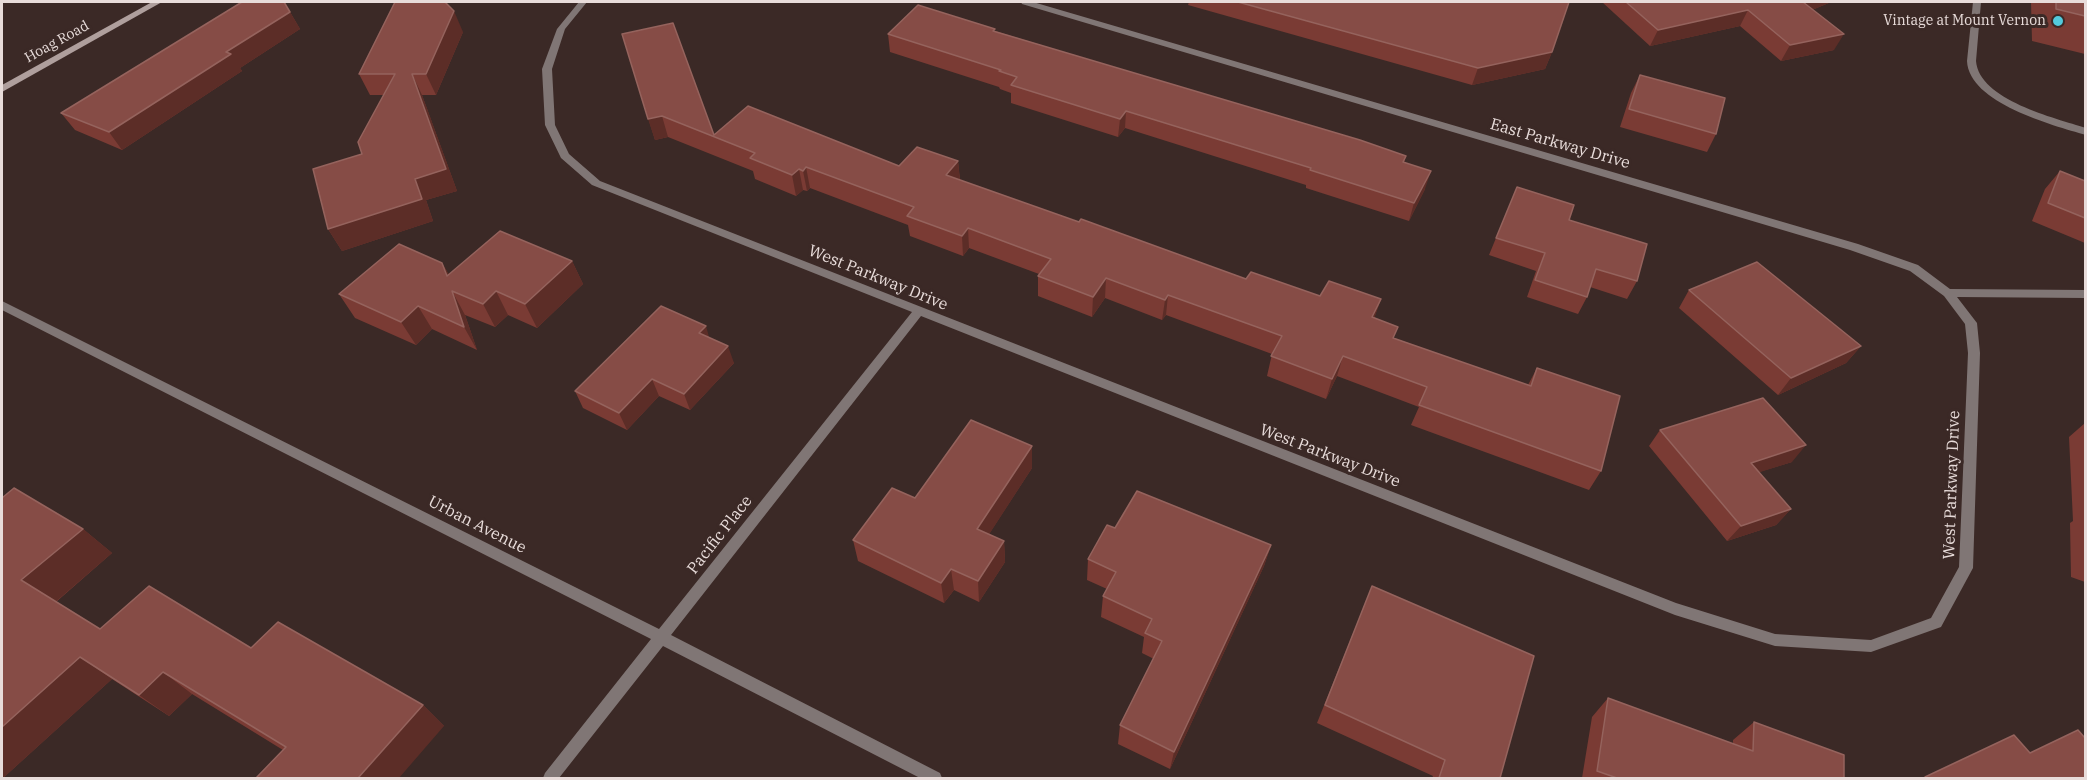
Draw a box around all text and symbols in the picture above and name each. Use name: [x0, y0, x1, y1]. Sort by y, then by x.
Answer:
place label: Vintage at Mount Vernon: [1883, 13, 2046, 29]
marker: Vintage at Mount Vernon: [2051, 14, 2065, 28]
street label: Hoag Road: [22, 17, 92, 67]
street label: East Parkway Drive: [1488, 115, 1632, 173]
street label: West Parkway Drive: [805, 241, 951, 315]
street label: West Parkway Drive: [1940, 410, 1964, 560]
street label: West Parkway Drive: [1257, 420, 1403, 492]
street label: Urban Avenue: [425, 492, 529, 558]
street label: Pacific Place: [683, 492, 757, 578]

